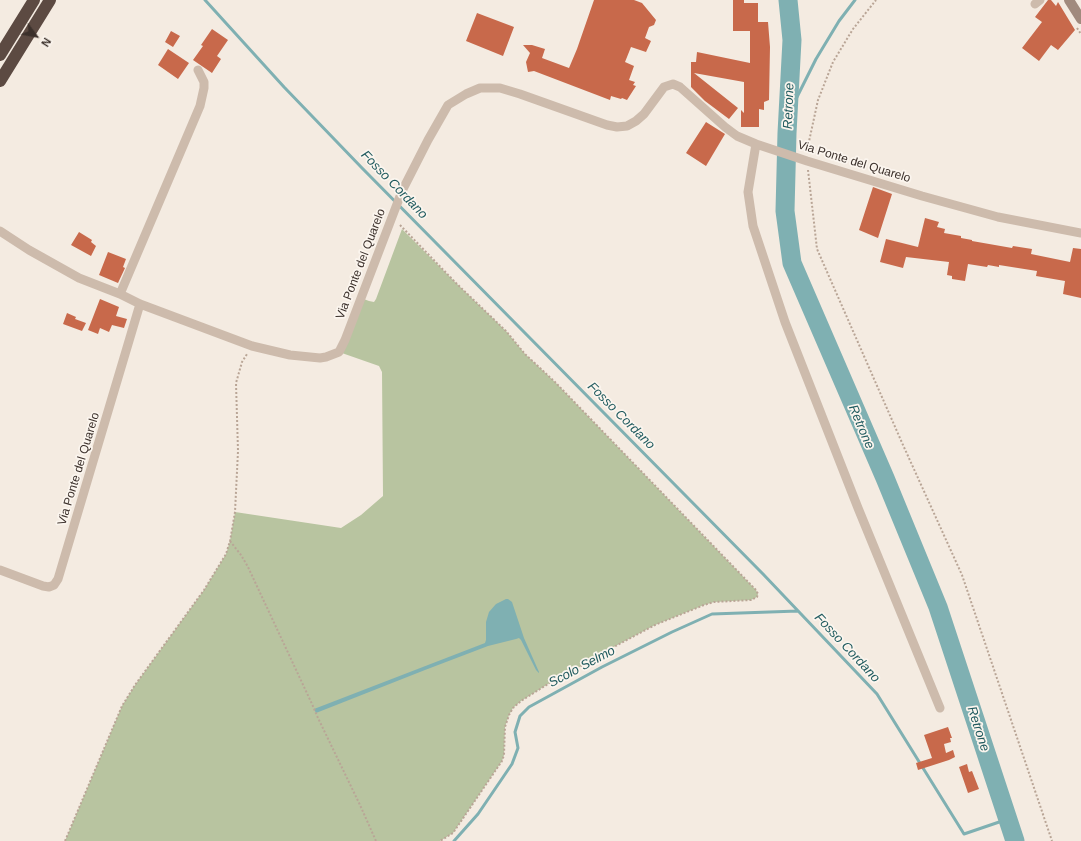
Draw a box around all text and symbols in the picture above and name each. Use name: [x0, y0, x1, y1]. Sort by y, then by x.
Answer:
north arrow: [16, 16, 56, 56]
text: N: [39, 36, 53, 49]
water label: Retrone: [780, 83, 798, 129]
street label: Via Ponte del Quarelo: [796, 138, 912, 186]
water label: Fosso Cordano: [358, 148, 430, 222]
street label: Via Ponte del Quarelo: [333, 207, 389, 321]
water label: Fosso Cordano: [584, 379, 658, 453]
water label: Retrone: [845, 403, 877, 451]
street label: Via Ponte del Quarelo: [55, 411, 103, 527]
water label: Fosso Cordano: [811, 610, 883, 686]
water label: Scolo Selmo: [546, 643, 618, 691]
water label: Retrone: [963, 705, 993, 753]

